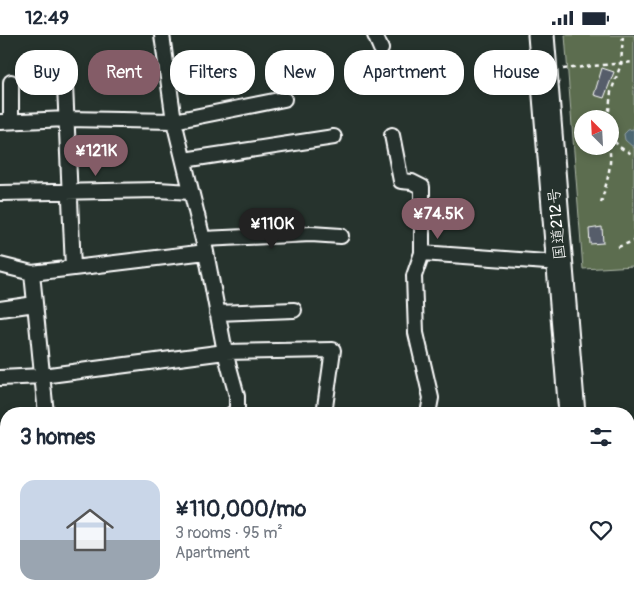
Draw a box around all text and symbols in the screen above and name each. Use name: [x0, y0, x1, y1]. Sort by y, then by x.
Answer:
text: 12:49: [25, 6, 69, 30]
chip: Buy: [15, 50, 78, 95]
chip: Rent: [88, 50, 160, 95]
chip: Filters: [170, 50, 255, 95]
chip: New: [265, 50, 334, 95]
chip: Apartment: [344, 50, 464, 95]
chip: House: [474, 50, 557, 95]
north arrow: [574, 110, 619, 155]
map controls: [574, 110, 619, 155]
pin: ¥121K: [61, 135, 131, 177]
text: ¥121K: [75, 141, 117, 161]
street label: 国道212号: [544, 187, 570, 261]
pin: ¥74.5K: [397, 197, 479, 240]
text: ¥74.5K: [413, 204, 463, 224]
pin: ¥110K: [237, 207, 307, 250]
text: ¥110K: [250, 214, 294, 234]
icon: filters: [587, 423, 615, 451]
text: 3 homes: [20, 424, 95, 451]
text: ¥110,000/mo: [175, 496, 306, 523]
icon: home: [60, 500, 120, 560]
icon: heart: [587, 516, 615, 544]
text: 3 rooms · 95 m²: [175, 523, 283, 543]
text: Apartment: [175, 543, 250, 563]

